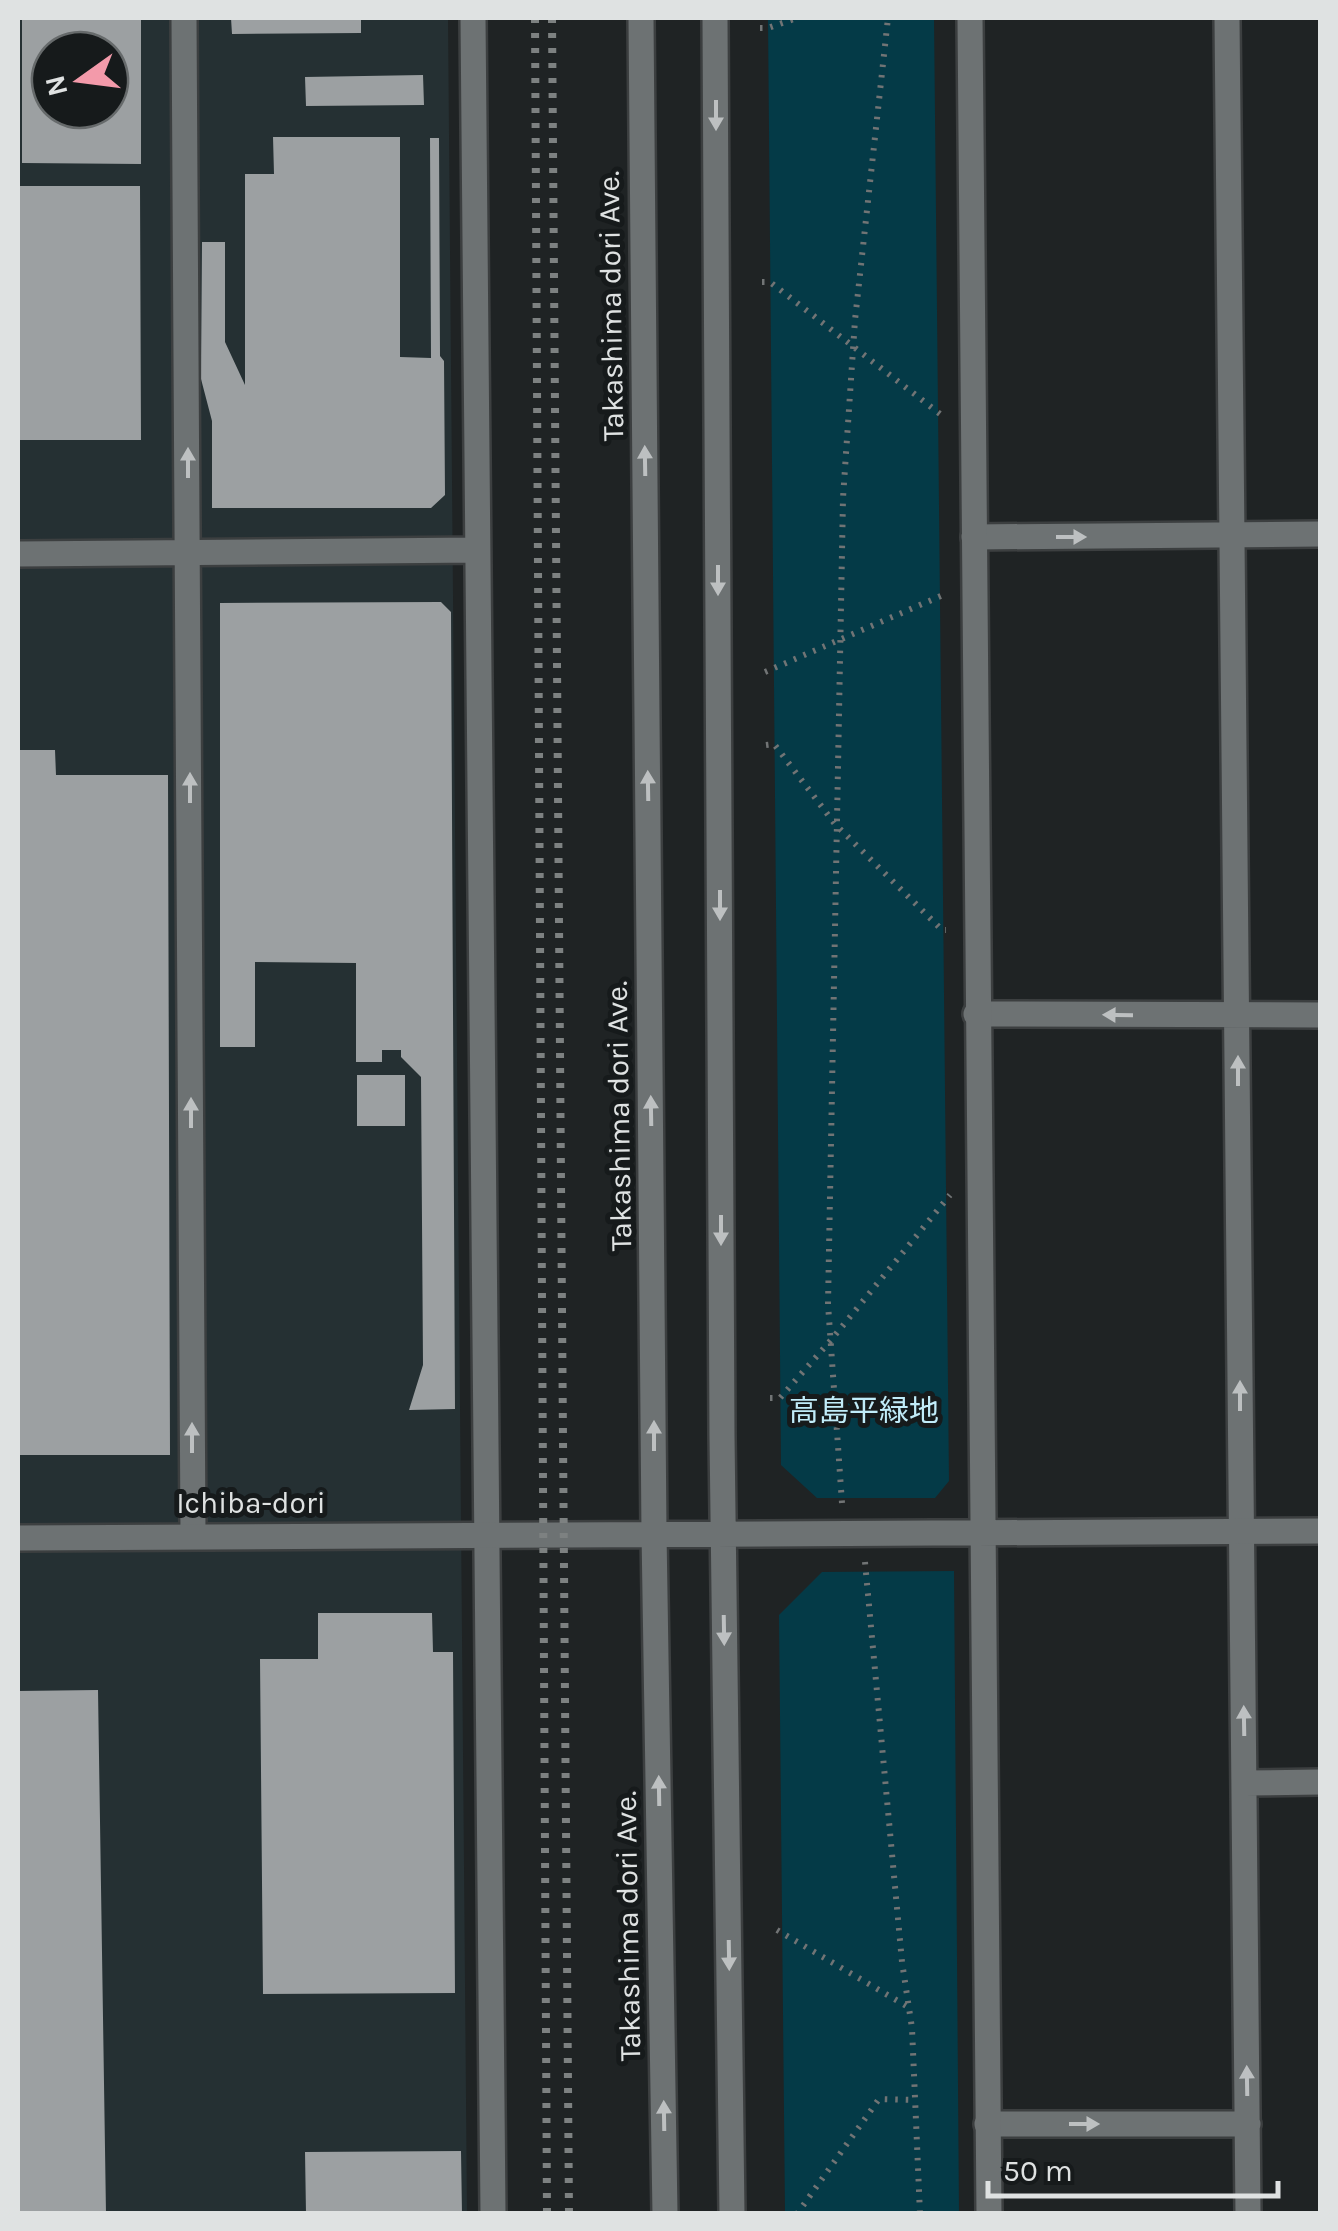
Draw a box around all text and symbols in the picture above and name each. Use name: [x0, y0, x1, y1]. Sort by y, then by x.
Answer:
north arrow: [30, 30, 130, 130]
text: N: [38, 72, 75, 100]
one-way arrow: [708, 99, 724, 131]
street label: Takashima dori Ave.: [591, 171, 631, 441]
one-way arrow: [637, 444, 653, 476]
one-way arrow: [180, 446, 196, 478]
one-way arrow: [1056, 528, 1088, 544]
one-way arrow: [710, 564, 726, 596]
one-way arrow: [640, 769, 656, 801]
one-way arrow: [182, 771, 198, 803]
one-way arrow: [712, 889, 728, 921]
street label: Takashima dori Ave.: [599, 981, 639, 1251]
one-way arrow: [1102, 1007, 1134, 1023]
one-way arrow: [1230, 1055, 1246, 1087]
one-way arrow: [643, 1094, 659, 1126]
one-way arrow: [183, 1096, 199, 1128]
one-way arrow: [713, 1214, 729, 1246]
one-way arrow: [1232, 1380, 1248, 1412]
park label: 高島平緑地: [789, 1393, 939, 1429]
one-way arrow: [646, 1419, 662, 1451]
one-way arrow: [184, 1421, 200, 1453]
street label: Ichiba-dori: [176, 1485, 326, 1521]
one-way arrow: [716, 1614, 732, 1646]
one-way arrow: [1235, 1705, 1251, 1737]
one-way arrow: [651, 1775, 667, 1807]
street label: Takashima dori Ave.: [608, 1791, 648, 2061]
one-way arrow: [721, 1939, 737, 1971]
one-way arrow: [1239, 2065, 1255, 2097]
one-way arrow: [655, 2100, 671, 2132]
one-way arrow: [1069, 2116, 1101, 2132]
scale bar: [988, 2136, 1278, 2198]
text: 50 m: [1003, 2153, 1073, 2189]

